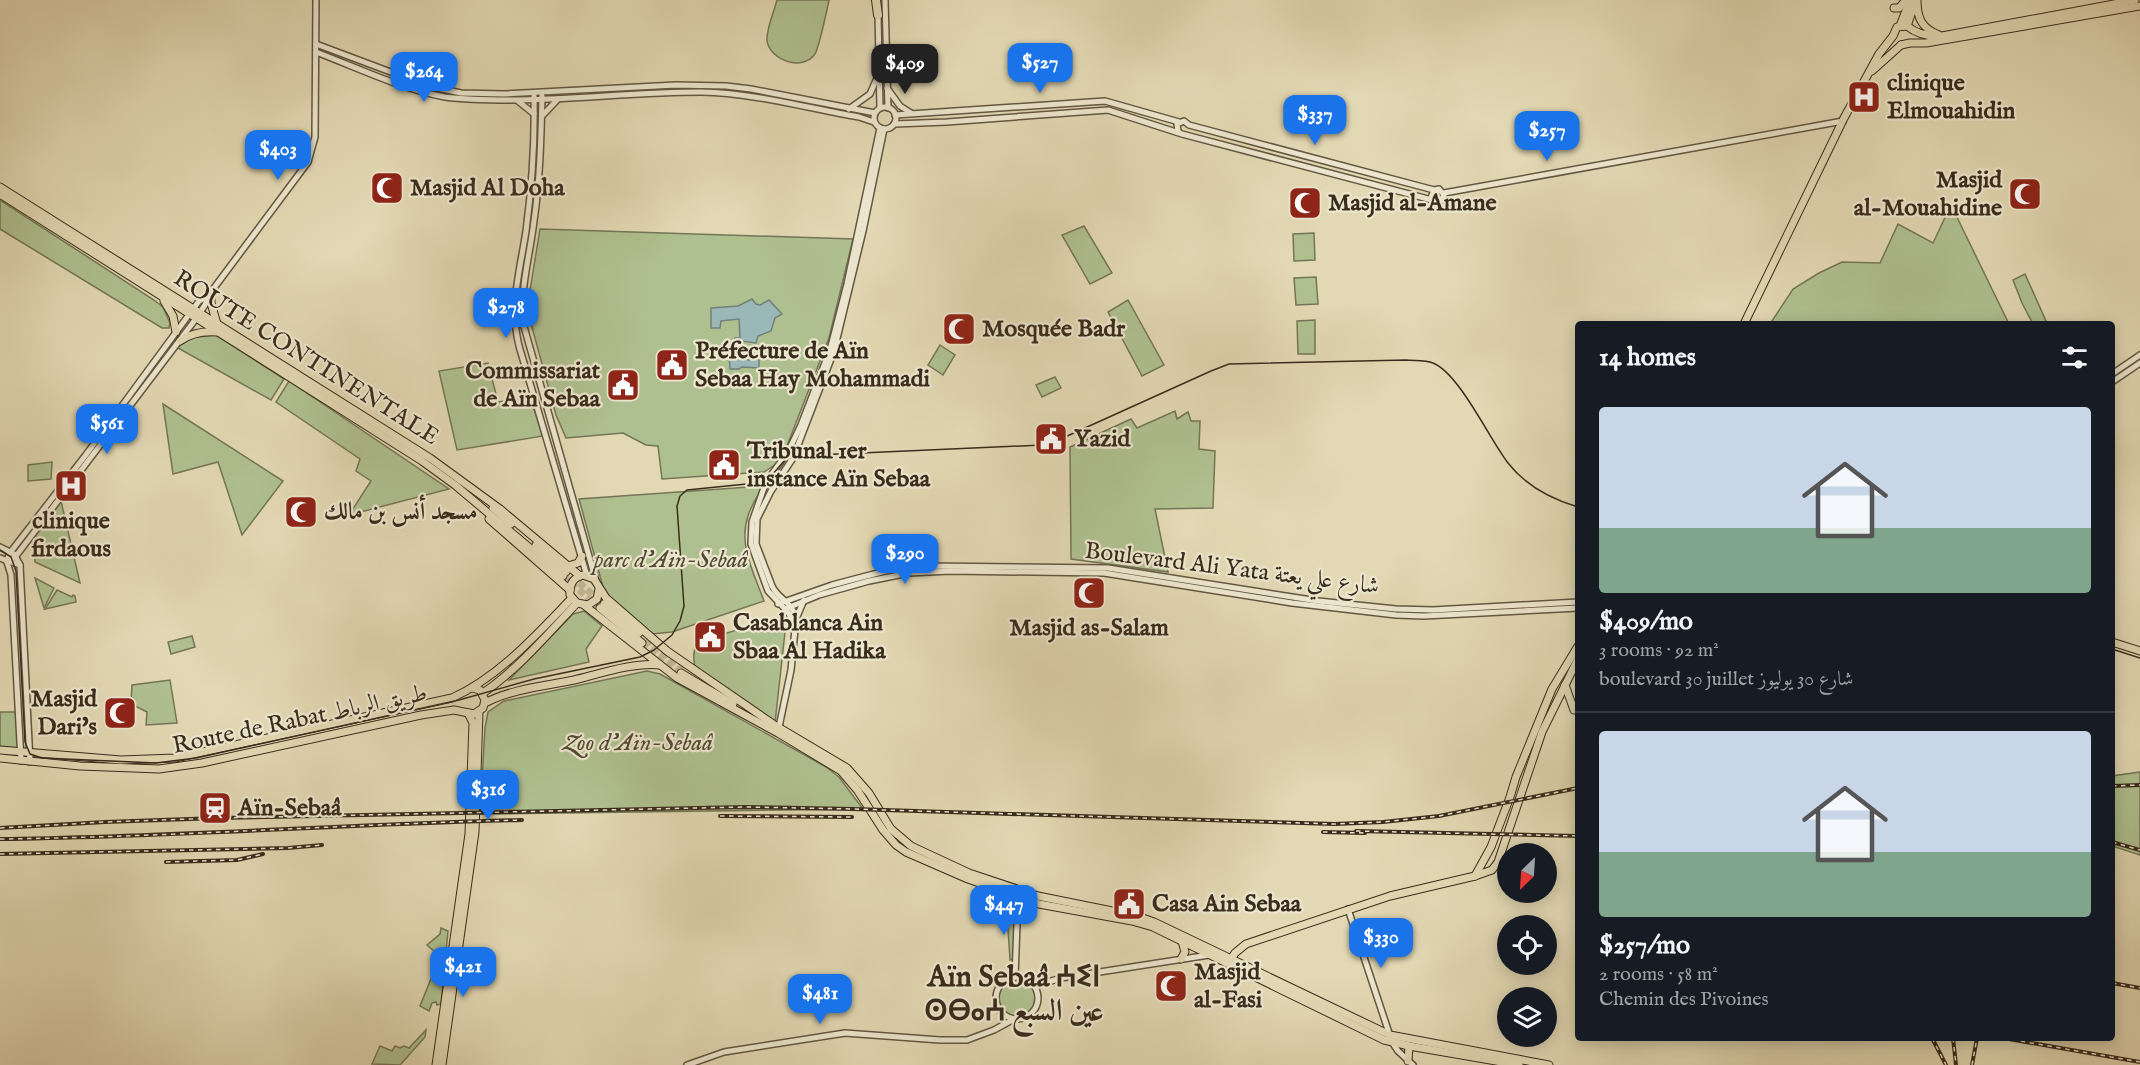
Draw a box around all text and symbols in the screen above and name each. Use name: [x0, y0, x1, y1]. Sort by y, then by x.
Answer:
pin: $527: [1004, 43, 1076, 94]
pin: $409: [869, 44, 941, 95]
text: $527: [1022, 50, 1058, 75]
text: $409: [885, 51, 925, 76]
pin: $264: [388, 52, 460, 103]
text: $264: [405, 59, 443, 84]
place label: clinique Elmouahidin: [1887, 68, 2016, 127]
hospital icon: clinique Elmouahidin: [1846, 79, 1882, 115]
pin: $337: [1279, 95, 1351, 146]
text: $337: [1297, 102, 1333, 127]
pin: $257: [1511, 111, 1583, 162]
text: $257: [1528, 118, 1566, 143]
pin: $403: [242, 130, 314, 181]
text: $403: [259, 137, 297, 162]
place label: Masjid al-Mouahidine: [1854, 165, 2003, 224]
mosque icon: Masjid Al Doha: [369, 170, 405, 206]
place label: Masjid Al Doha: [410, 173, 565, 204]
mosque icon: Masjid al-Mouahidine: [2007, 176, 2043, 212]
mosque icon: Masjid al-Amane: [1287, 185, 1323, 221]
place label: Masjid al-Amane: [1328, 188, 1496, 219]
street label: ROUTE CONTINENTALE: [167, 263, 445, 453]
pin: $278: [470, 288, 542, 339]
text: $278: [487, 295, 525, 320]
mosque icon: Mosquée Badr: [941, 311, 977, 347]
place label: Mosquée Badr: [982, 314, 1125, 345]
place label: Préfecture de Aïn Sebaa Hay Mohammadi: [695, 336, 930, 395]
text: 14 homes: [1599, 341, 1696, 374]
icon: filters: [2058, 341, 2091, 374]
public building icon: Préfecture de Aïn Sebaa Hay Mohammadi: [654, 347, 690, 383]
place label: Commissariat de Aïn Sebaa: [465, 356, 601, 415]
public building icon: Commissariat de Aïn Sebaa: [605, 367, 641, 403]
pin: $561: [71, 404, 143, 455]
text: $561: [90, 411, 124, 436]
public building icon: Yazid: [1033, 421, 1069, 457]
place label: Yazid: [1074, 424, 1131, 455]
place label: Tribunal 1er instance Aïn Sebaa: [746, 436, 931, 495]
icon: home: [1791, 446, 1899, 554]
public building icon: Tribunal 1er instance Aïn Sebaa: [706, 447, 742, 483]
hospital icon: clinique firdaous: [53, 468, 89, 504]
mosque icon: مسجد أنس بن مالك: [283, 494, 319, 530]
place label: مسجد أنس بن مالك: [324, 494, 478, 528]
place label: clinique firdaous: [31, 506, 111, 565]
pin: $290: [869, 534, 941, 585]
street label: Boulevard Ali Yata شارع علي يعتة: [1082, 536, 1381, 608]
text: $290: [885, 541, 925, 566]
park label: parc d'Aïn-Sebaâ: [590, 545, 748, 576]
mosque icon: Masjid as-Salam: [1071, 575, 1107, 611]
text: $409/mo: [1599, 605, 1693, 638]
place label: Casablanca Ain Sbaa Al Hadika: [733, 608, 886, 667]
place label: Masjid as-Salam: [1009, 613, 1169, 644]
public building icon: Casablanca Ain Sbaa Al Hadika: [692, 619, 728, 655]
text: 3 rooms · 92 m²: [1599, 638, 1719, 663]
text: boulevard 30 juillet شارع 30 يوليوز: [1599, 667, 1853, 692]
street label: Route de Rabat طريق الرباط: [170, 678, 430, 762]
place label: Masjid Dari's: [31, 684, 98, 743]
mosque icon: Masjid Dari's: [102, 695, 138, 731]
park label: Zoo d'Aïn-Sebaâ: [561, 728, 713, 759]
pin: $316: [452, 770, 524, 821]
icon: home: [1791, 770, 1899, 878]
text: $316: [471, 777, 505, 802]
station icon: Aïn-Sebaâ: [197, 790, 233, 826]
place label: Aïn-Sebaâ: [237, 793, 342, 824]
north arrow: [1497, 843, 1557, 903]
map controls: [1497, 843, 1557, 1047]
pin: $447: [968, 885, 1040, 936]
public building icon: Casa Ain Sebaa: [1111, 886, 1147, 922]
place label: Casa Ain Sebaa: [1152, 889, 1302, 920]
text: $447: [984, 892, 1024, 917]
button: locate: [1497, 915, 1557, 975]
pin: $330: [1345, 918, 1417, 969]
text: $330: [1363, 925, 1399, 950]
text: $257/mo: [1599, 929, 1690, 962]
pin: $421: [427, 947, 499, 998]
text: $421: [444, 954, 482, 979]
place label: Masjid al-Fasi: [1194, 957, 1263, 1016]
district label: Aïn Sebaâ ⵄⵉⵏ ⵙⴱⴰⵄ عين السبع: [924, 959, 1104, 1037]
text: 2 rooms · 58 m²: [1599, 962, 1718, 987]
mosque icon: Masjid al-Fasi: [1153, 968, 1189, 1004]
pin: $481: [784, 974, 856, 1025]
text: $481: [802, 981, 838, 1006]
button: layers: [1497, 987, 1557, 1047]
text: Chemin des Pivoines: [1599, 987, 1769, 1012]

